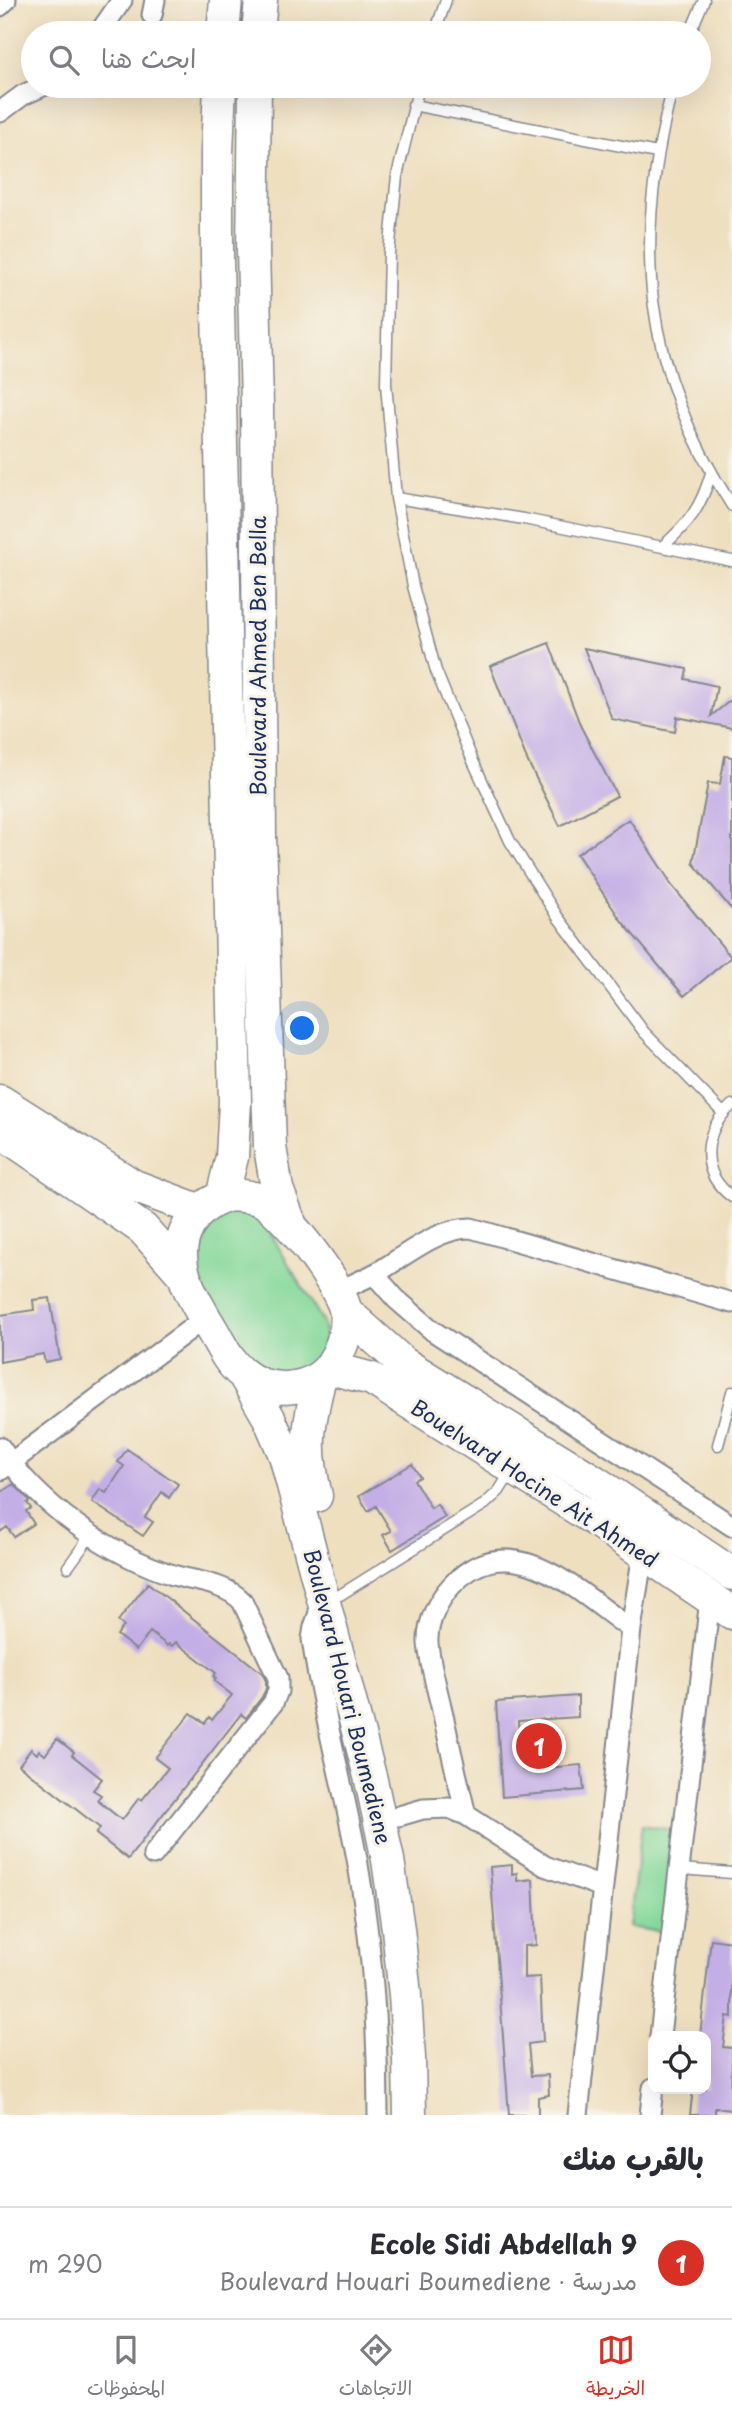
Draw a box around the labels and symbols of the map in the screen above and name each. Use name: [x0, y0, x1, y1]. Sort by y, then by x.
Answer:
street label: Boulevard Ahmed Ben Bella: [241, 515, 273, 796]
your location: [285, 1011, 319, 1045]
street label: Bouelvard Hocine Ait Ahmed: [405, 1390, 665, 1574]
street label: Boulevard Houari Boumediene: [297, 1546, 401, 1847]
pin: 1: [516, 1720, 562, 1772]

